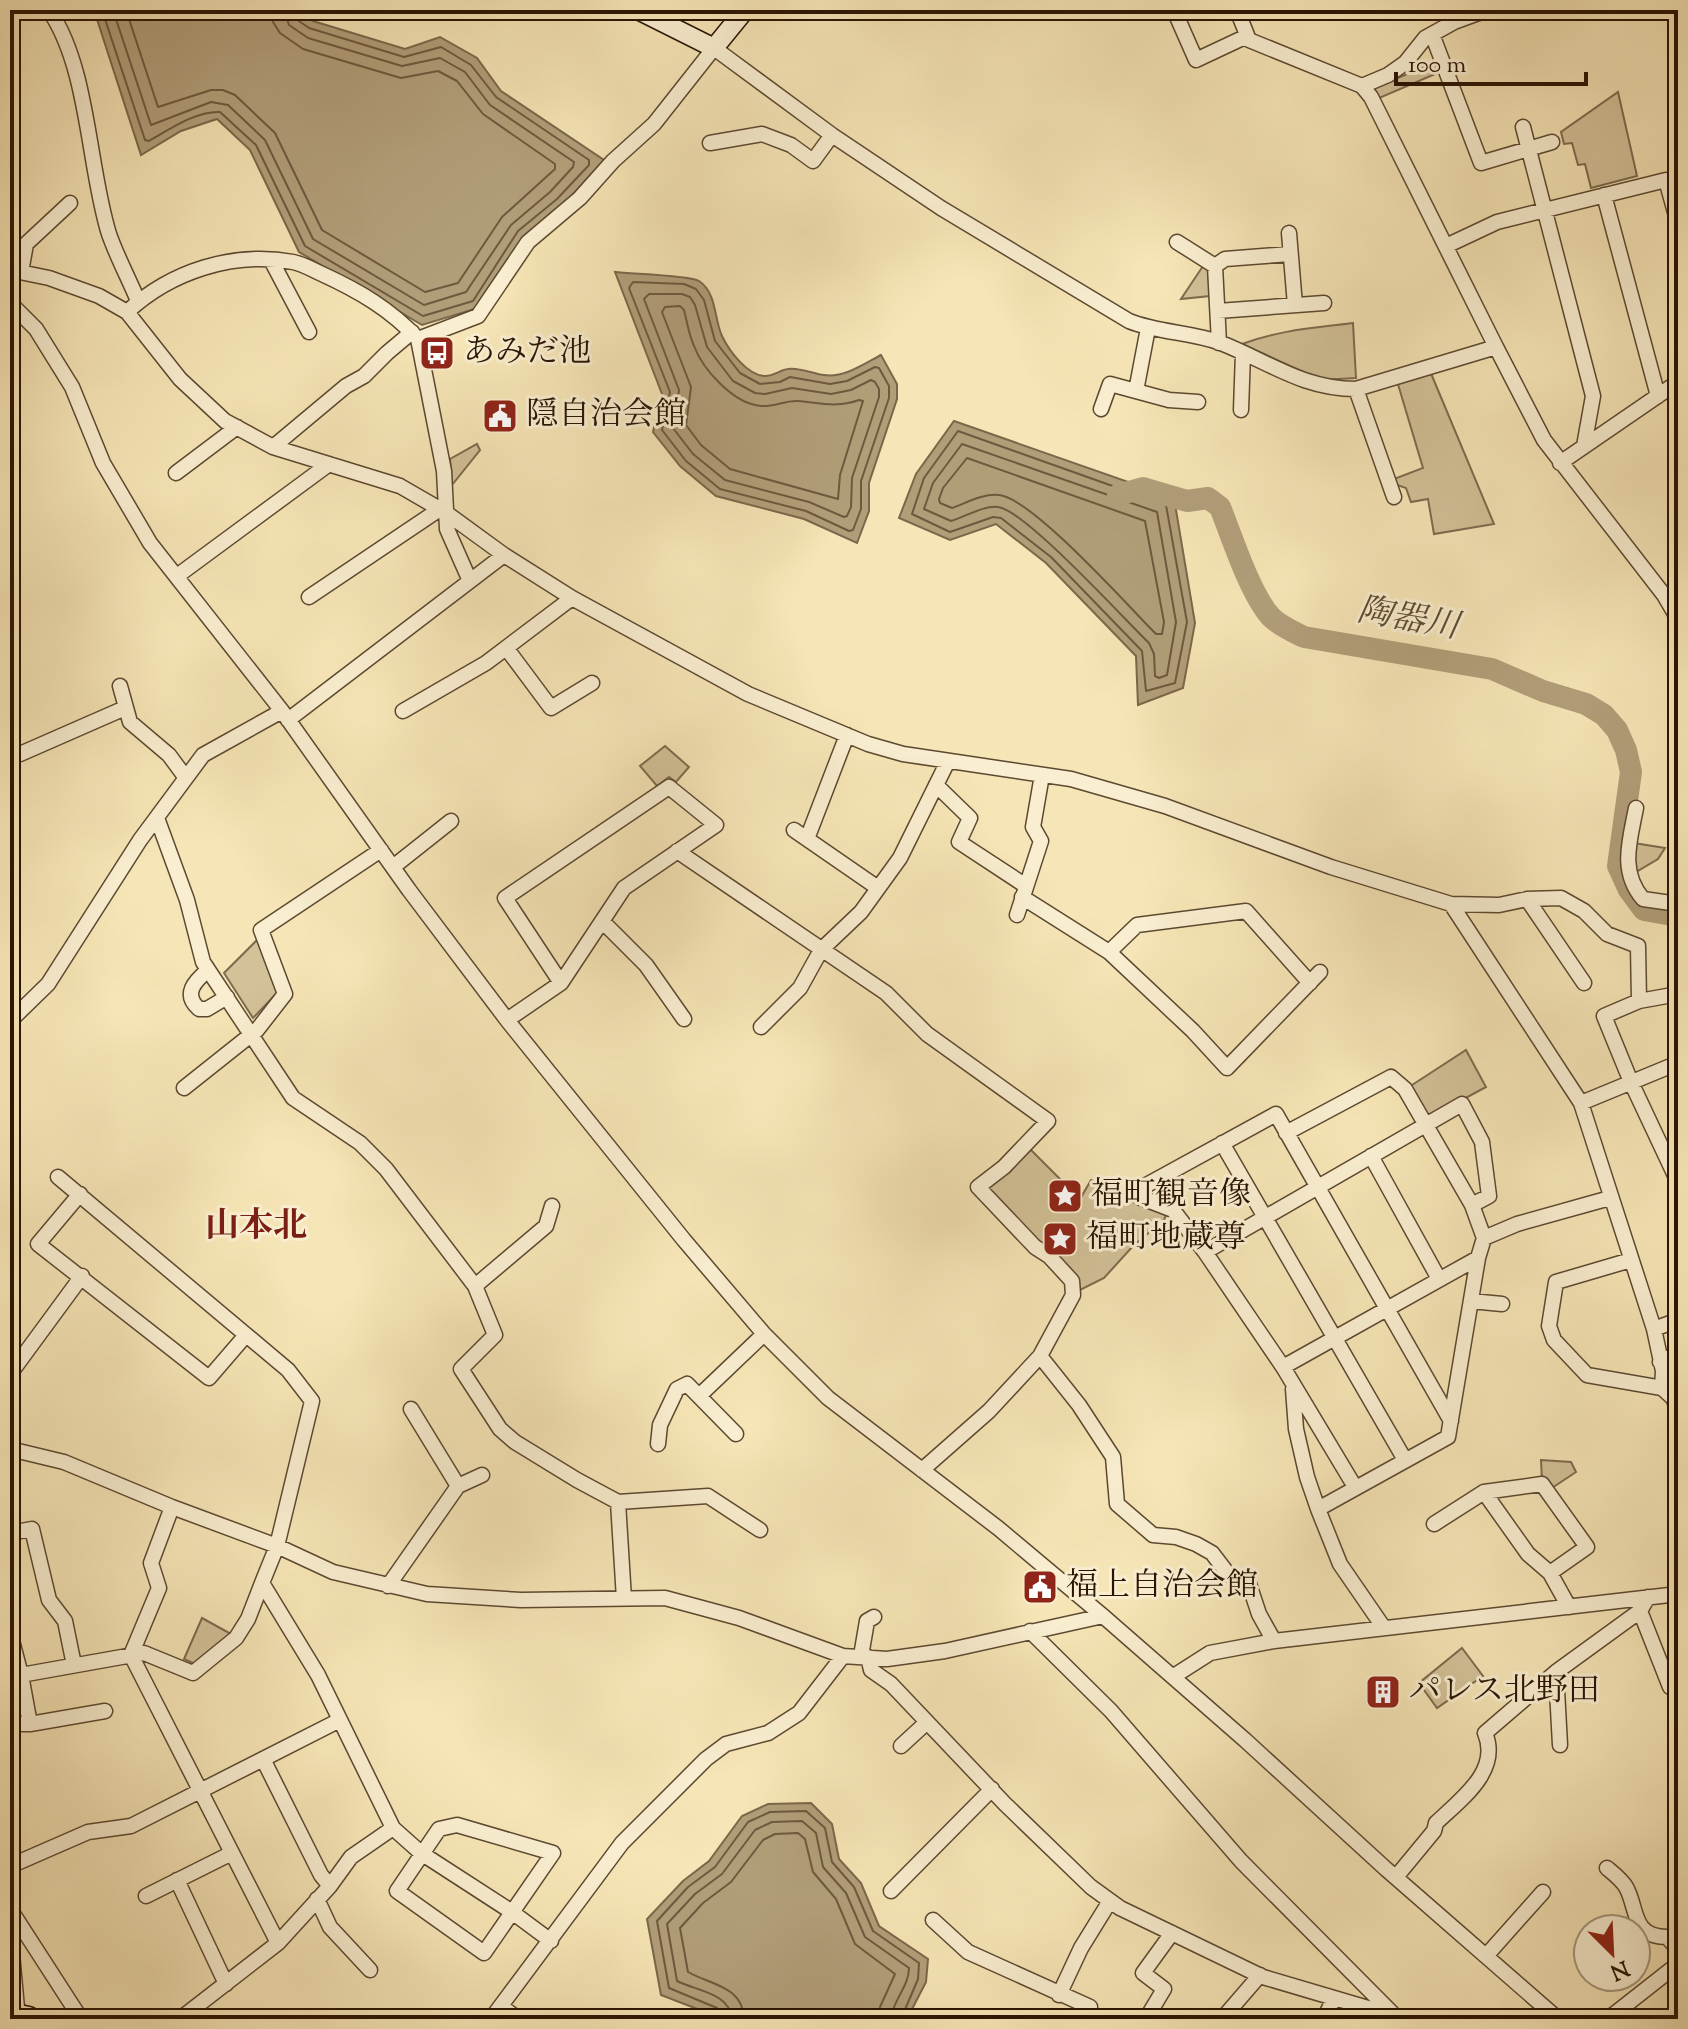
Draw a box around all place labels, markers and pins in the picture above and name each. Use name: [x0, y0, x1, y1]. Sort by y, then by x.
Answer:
place label: あみだ池: [463, 330, 591, 376]
bus stop icon: あみだ池: [418, 334, 456, 372]
place label: 隠自治会館: [526, 393, 686, 439]
public building icon: 隠自治会館: [481, 397, 519, 435]
place label: 福町観音像: [1091, 1173, 1251, 1219]
place icon: 福町観音像: [1046, 1177, 1084, 1215]
place label: 福町地蔵尊: [1086, 1216, 1246, 1262]
place icon: 福町地蔵尊: [1041, 1220, 1079, 1258]
place label: 福上自治会館: [1066, 1564, 1258, 1610]
public building icon: 福上自治会館: [1021, 1568, 1059, 1606]
place label: パレス北野田: [1409, 1669, 1600, 1715]
building icon: パレス北野田: [1364, 1673, 1402, 1711]

